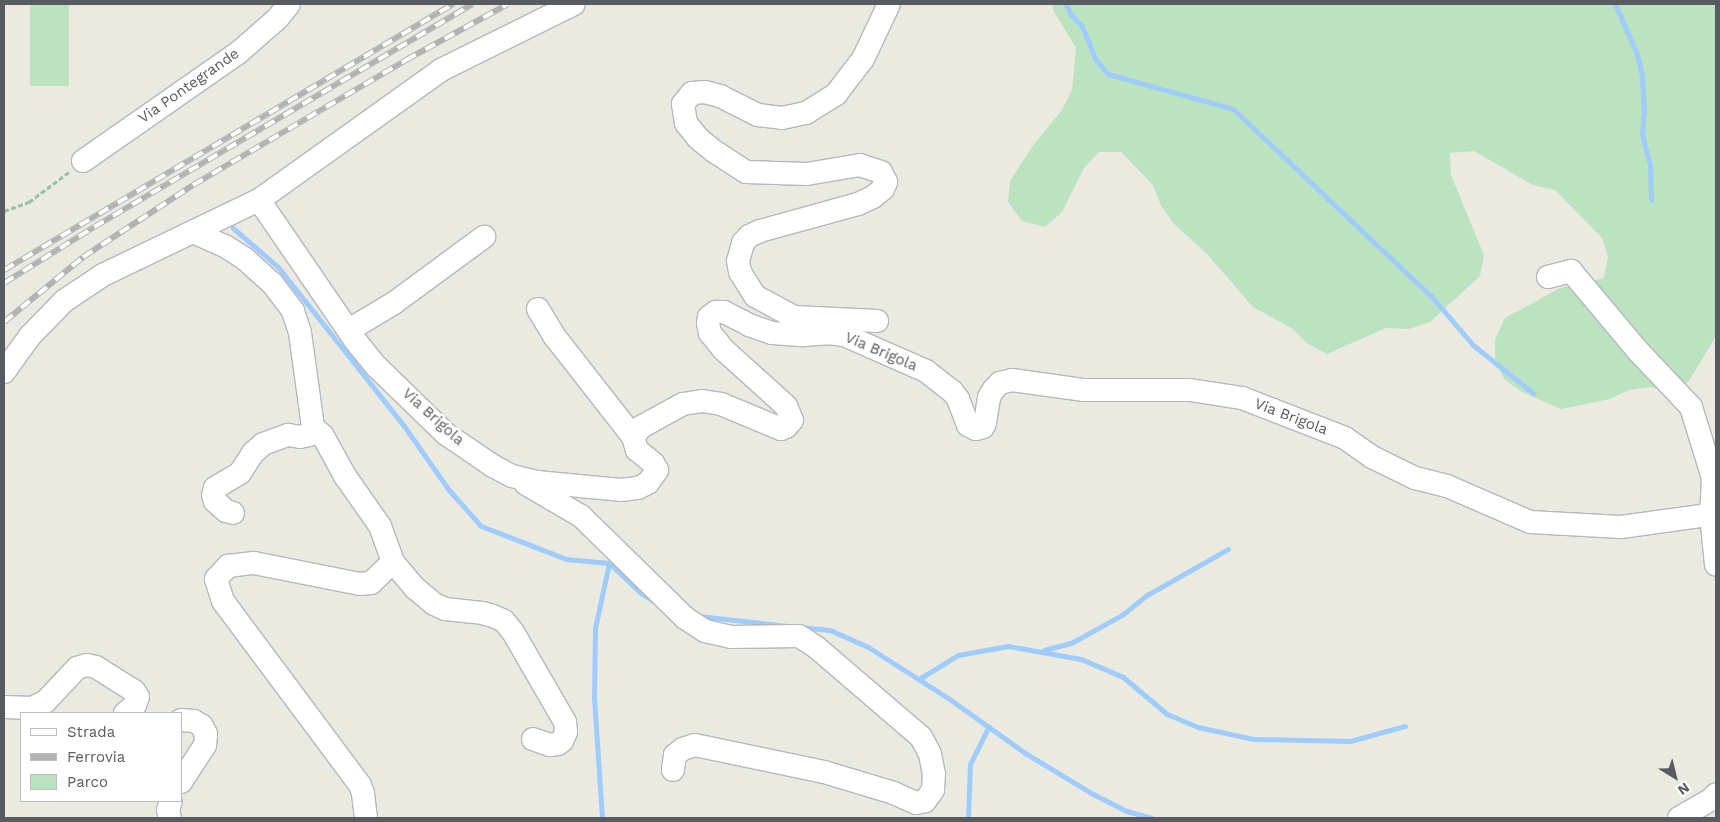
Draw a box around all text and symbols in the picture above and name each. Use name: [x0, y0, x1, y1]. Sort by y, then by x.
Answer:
street label: Via Pontegrande: [135, 44, 243, 128]
street label: Via Brigola: [842, 329, 920, 375]
street label: Via Brigola: [398, 384, 468, 450]
street label: Via Brigola: [1252, 395, 1330, 439]
legend: [20, 712, 182, 802]
text: Strada: [67, 723, 115, 741]
text: Ferrovia: [67, 748, 125, 766]
north arrow: [1650, 752, 1700, 802]
text: Parco: [67, 773, 108, 791]
text: N: [1675, 780, 1693, 799]

